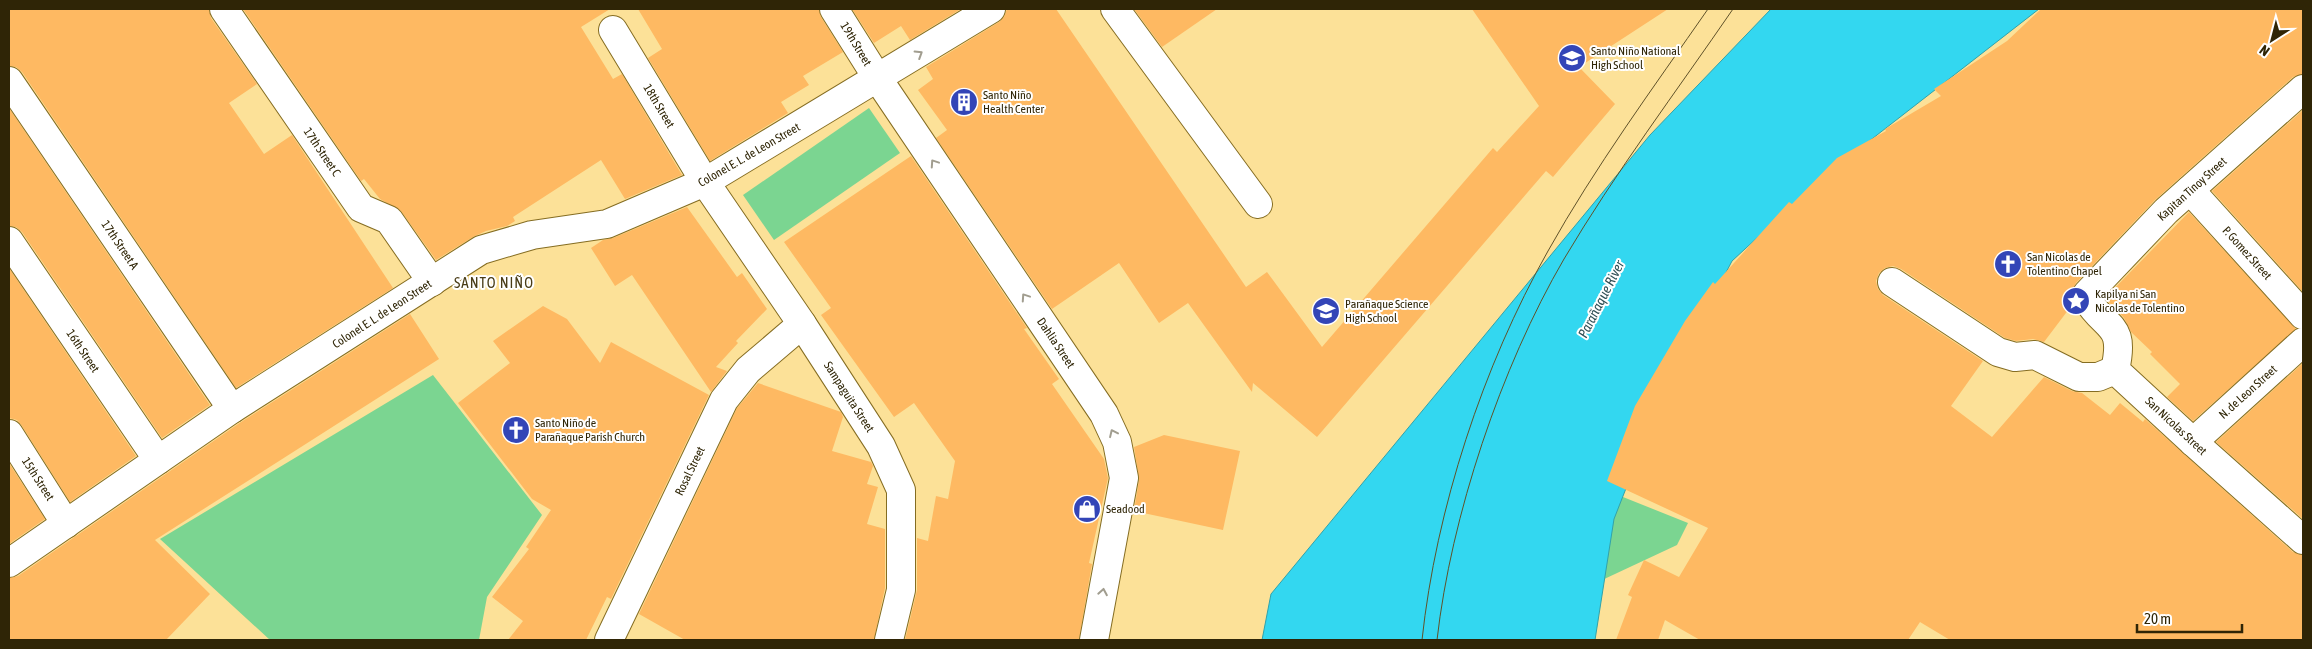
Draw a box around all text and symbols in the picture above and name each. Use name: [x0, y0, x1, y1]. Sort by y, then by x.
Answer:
north arrow: [2247, 15, 2297, 65]
street label: 19th Street: [838, 20, 875, 69]
text: N: [2256, 42, 2272, 59]
school or university icon: Santo Niño National High School: [1557, 43, 1587, 73]
place label: Santo Niño National High School: [1591, 44, 1681, 72]
one-way arrow: [913, 50, 922, 60]
street label: 18th Street: [641, 82, 678, 131]
building icon: Santo Niño Health Center: [949, 87, 979, 117]
place label: Santo Niño Health Center: [983, 88, 1045, 116]
street label: Colonel E. L. de Leon Street: [696, 120, 803, 190]
street label: 17th Street C: [301, 125, 344, 179]
street label: Kapitan Tinoy Street: [2155, 154, 2230, 224]
one-way arrow: [931, 159, 940, 168]
street label: 17th Street A: [99, 218, 142, 272]
street label: P. Gomez Street: [2219, 224, 2275, 283]
church icon: San Nicolas de Tolentino Chapel: [1993, 249, 2023, 279]
place label: San Nicolas de Tolentino Chapel: [2027, 250, 2103, 278]
water label: Parañaque River: [1575, 257, 1628, 340]
district label: SANTO NIÑO: [454, 274, 534, 291]
street label: Colonel E. L. de Leon Street: [330, 276, 435, 351]
place icon: Kapilya ni San Nicolas de Tolentino: [2061, 286, 2091, 316]
place label: Kapilya ni San Nicolas de Tolentino: [2095, 287, 2185, 315]
one-way arrow: [1022, 293, 1031, 303]
school or university icon: Parañaque Science High School: [1311, 296, 1341, 326]
place label: Parañaque Science High School: [1345, 297, 1428, 325]
street label: Dahlia Street: [1034, 315, 1078, 371]
street label: 16th Street: [64, 327, 103, 375]
street label: Sampaguita Street: [821, 359, 877, 435]
street label: N. de Leon Street: [2216, 362, 2280, 422]
street label: San Nicolas Street: [2142, 394, 2210, 458]
church icon: Santo Niño de Parañaque Parish Church: [501, 415, 531, 445]
place label: Santo Niño de Parañaque Parish Church: [535, 416, 645, 444]
one-way arrow: [1109, 429, 1120, 438]
street label: Rosal Street: [672, 444, 708, 498]
street label: 15th Street: [19, 455, 57, 504]
shop icon: Seadood: [1072, 494, 1102, 524]
place label: Seadood: [1106, 502, 1145, 516]
one-way arrow: [1097, 588, 1108, 597]
scale bar: [2137, 602, 2242, 634]
text: 20 m: [2144, 610, 2171, 627]

